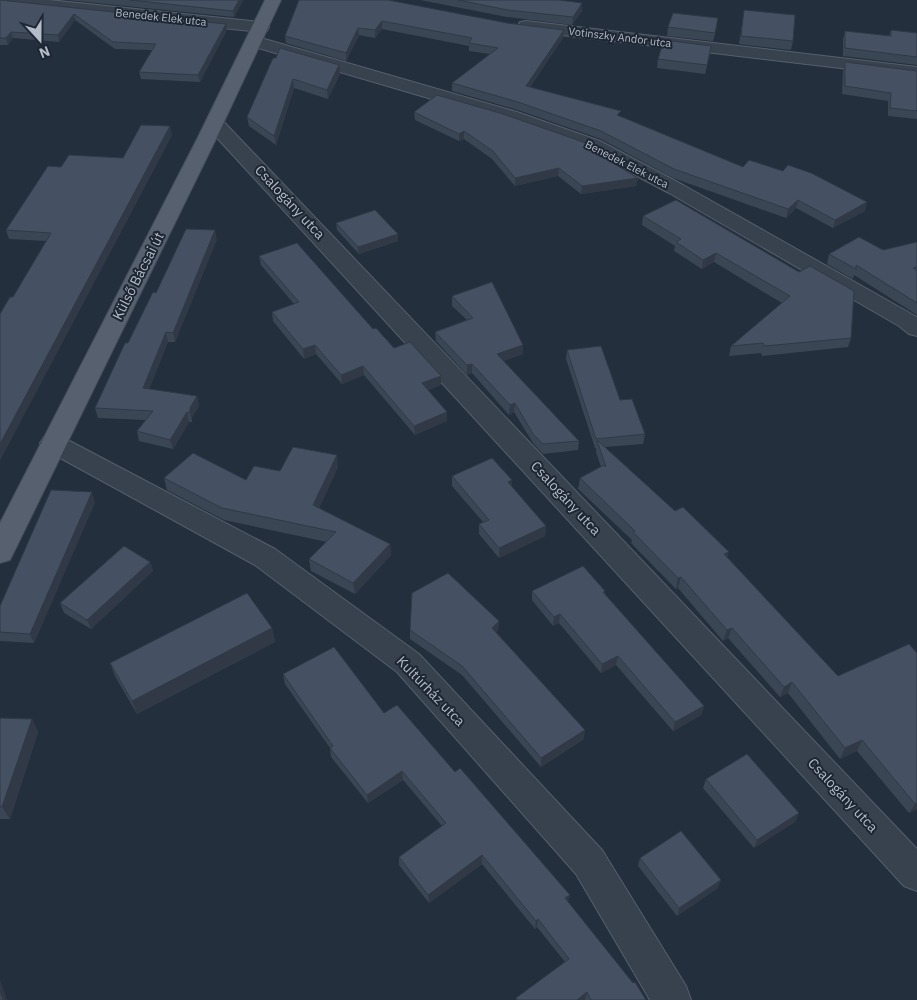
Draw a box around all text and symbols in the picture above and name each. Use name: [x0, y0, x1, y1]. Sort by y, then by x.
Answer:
street label: Benedek Elek utca: [115, 5, 207, 29]
north arrow: [15, 15, 65, 65]
street label: Votinszky Andor utca: [568, 24, 672, 50]
text: N: [37, 42, 53, 62]
street label: Benedek Elek utca: [583, 137, 671, 191]
street label: Csalogány utca: [251, 161, 329, 243]
street label: Külső Bácsai út: [108, 229, 168, 323]
street label: Csalogány utca: [527, 457, 605, 539]
street label: Kultúrház utca: [393, 652, 469, 730]
street label: Csalogány utca: [804, 754, 882, 836]

